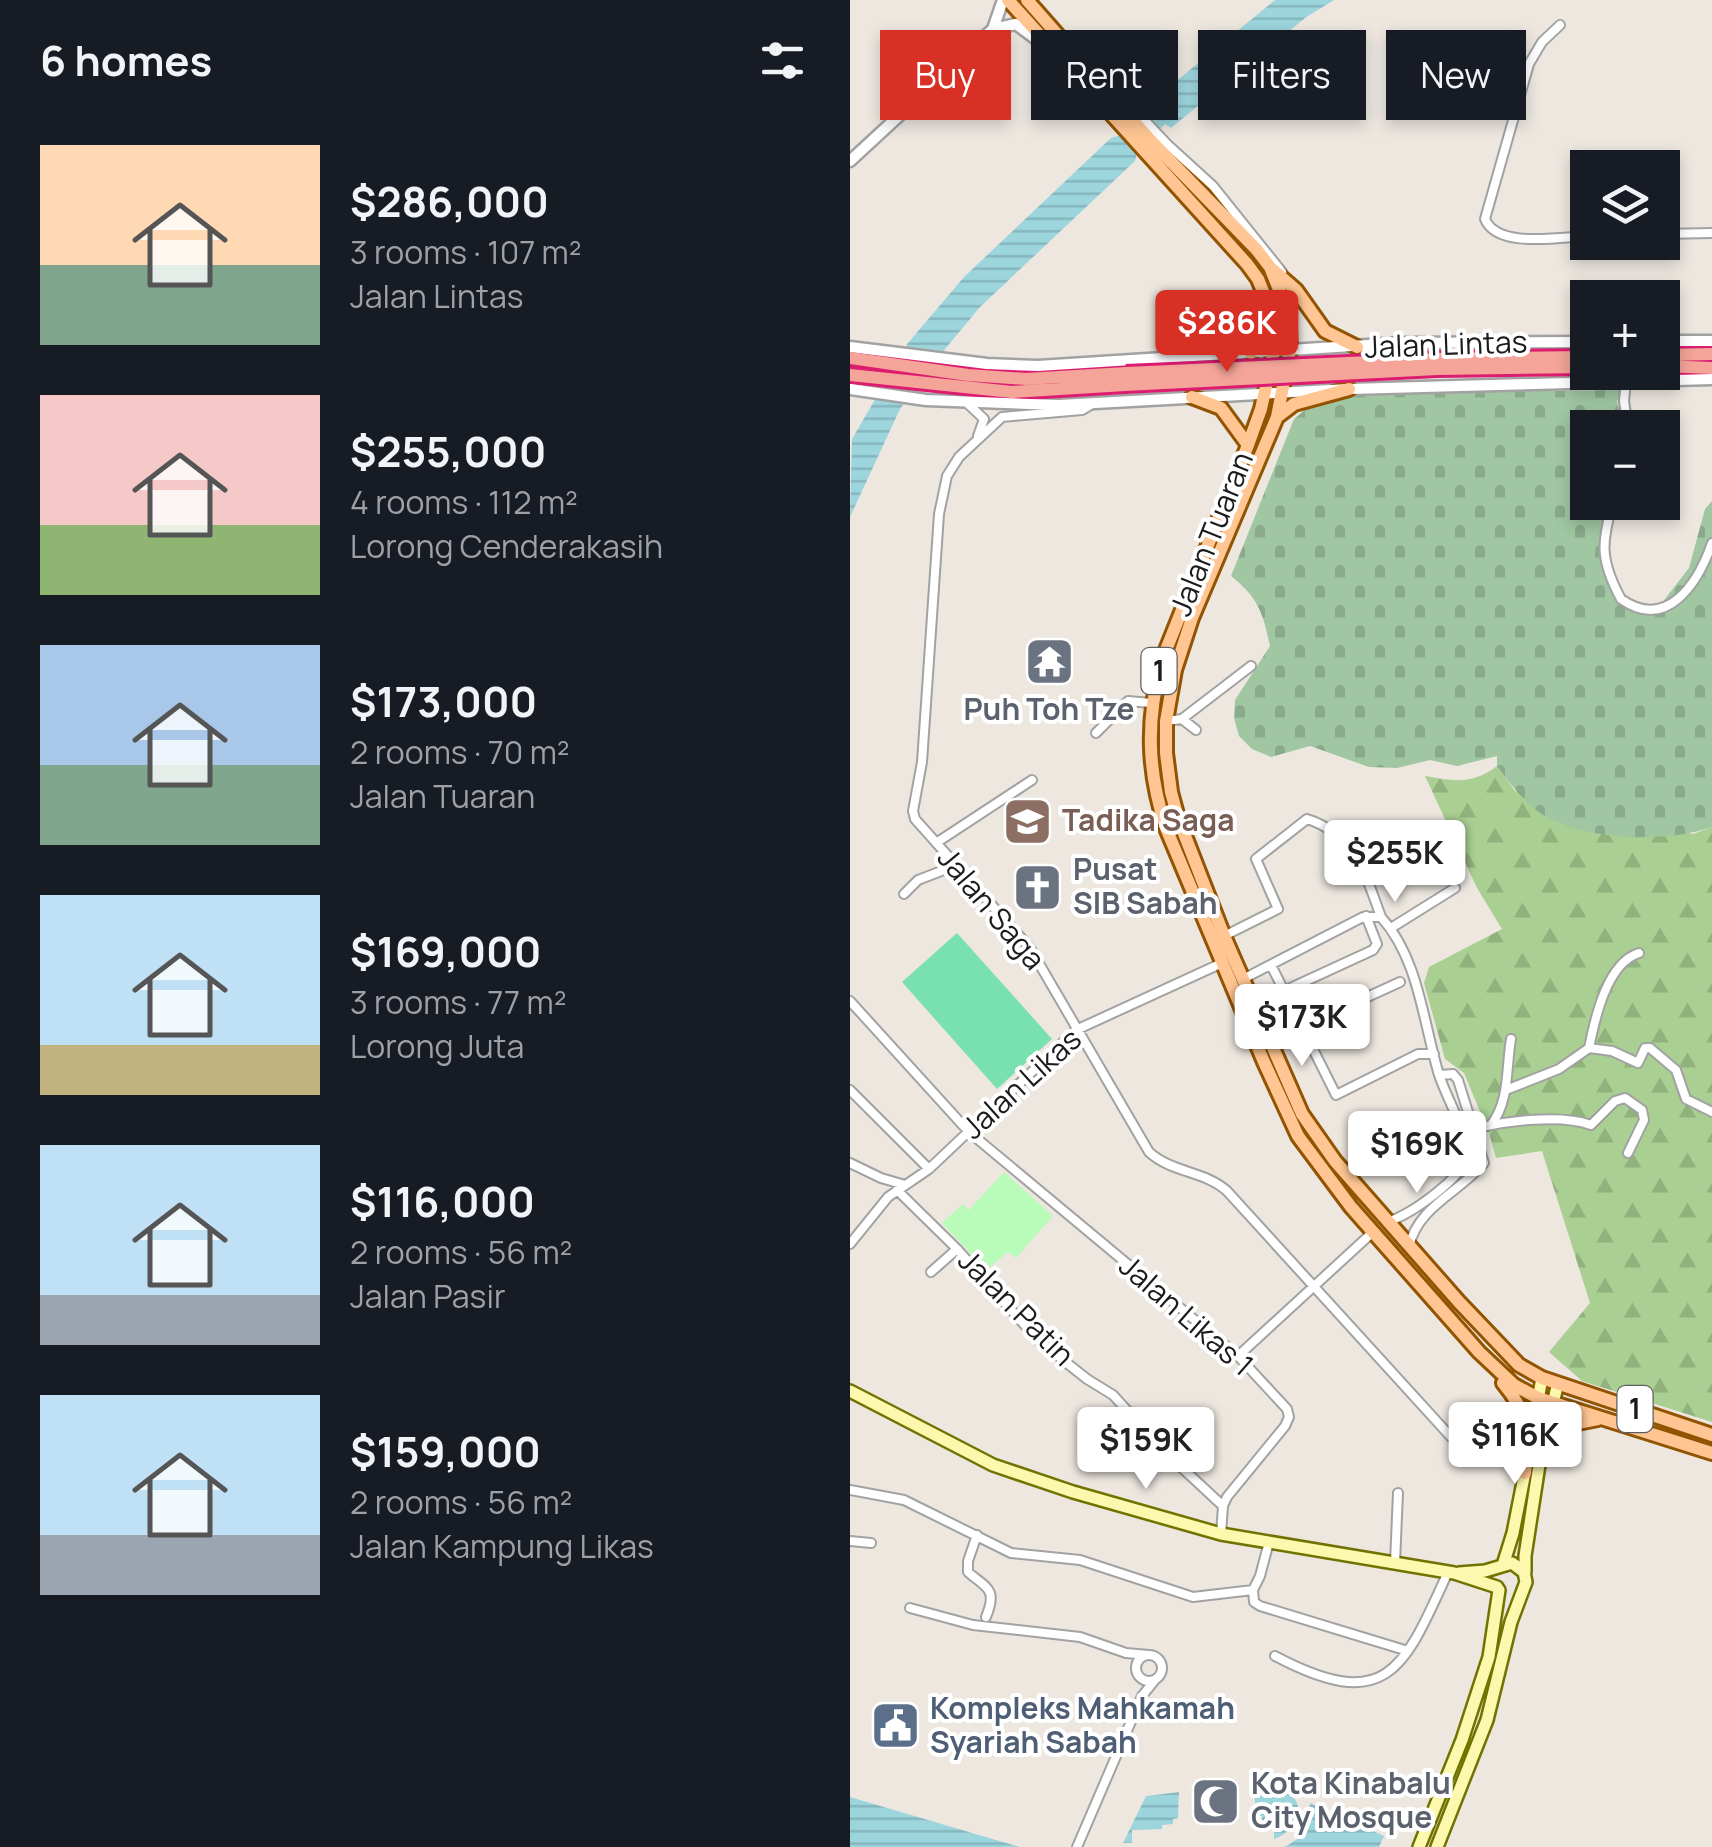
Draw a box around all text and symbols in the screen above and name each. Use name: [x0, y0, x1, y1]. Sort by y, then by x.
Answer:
chip: Buy: [880, 30, 1011, 120]
chip: Rent: [1031, 30, 1178, 120]
chip: Filters: [1198, 30, 1366, 120]
chip: New: [1386, 30, 1526, 120]
text: 6 homes: [40, 31, 212, 89]
icon: filters: [755, 33, 810, 88]
map controls: [1570, 150, 1680, 520]
button: layers: [1570, 150, 1680, 260]
text: $286,000: [350, 172, 549, 230]
icon: home: [120, 185, 240, 305]
text: 3 rooms · 107 m²: [350, 230, 582, 274]
text: Jalan Lintas: [350, 274, 523, 318]
button: +: [1570, 280, 1680, 390]
pin: $286K: [1157, 290, 1297, 375]
text: $286K: [1177, 300, 1277, 344]
street label: Jalan Lintas: [1364, 320, 1528, 367]
button: −: [1570, 410, 1680, 520]
text: $255,000: [350, 422, 546, 480]
icon: home: [120, 435, 240, 555]
street label: Jalan Tuaran: [1159, 445, 1262, 622]
text: 4 rooms · 112 m²: [350, 480, 578, 524]
text: Lorong Cenderakasih: [350, 524, 663, 568]
temple icon: Puh Toh Tze: [1023, 635, 1075, 687]
road number: 1: [1142, 648, 1176, 694]
text: $173,000: [350, 672, 537, 730]
icon: home: [120, 685, 240, 805]
place label: Puh Toh Tze: [963, 688, 1135, 729]
text: 2 rooms · 70 m²: [350, 730, 570, 774]
text: Jalan Tuaran: [350, 774, 535, 818]
school or university icon: Tadika Saga: [1001, 795, 1053, 847]
place label: Tadika Saga: [1062, 799, 1235, 840]
pin: $255K: [1325, 820, 1465, 905]
text: $255K: [1346, 830, 1444, 874]
street label: Jalan Saga: [929, 838, 1055, 978]
place label: Pusat SIB Sabah: [1073, 848, 1218, 923]
church icon: Pusat SIB Sabah: [1012, 861, 1064, 913]
text: $169,000: [350, 922, 541, 980]
icon: home: [120, 935, 240, 1055]
text: 3 rooms · 77 m²: [350, 980, 566, 1024]
pin: $173K: [1232, 984, 1372, 1069]
text: $173K: [1257, 994, 1347, 1038]
street label: Jalan Likas: [952, 1018, 1090, 1148]
text: Lorong Juta: [350, 1024, 524, 1068]
pin: $169K: [1347, 1111, 1487, 1196]
text: $169K: [1370, 1121, 1464, 1165]
text: $116,000: [350, 1172, 535, 1230]
icon: home: [120, 1185, 240, 1305]
text: 2 rooms · 56 m²: [350, 1230, 572, 1274]
street label: Jalan Patin: [950, 1240, 1084, 1374]
street label: Jalan Likas 1: [1111, 1245, 1263, 1385]
text: Jalan Pasir: [350, 1274, 505, 1318]
road number: 1: [1618, 1386, 1652, 1432]
pin: $116K: [1445, 1402, 1585, 1487]
pin: $159K: [1076, 1407, 1216, 1492]
text: $116K: [1471, 1412, 1559, 1456]
text: $159K: [1099, 1417, 1193, 1461]
text: $159,000: [350, 1422, 541, 1480]
icon: home: [120, 1435, 240, 1555]
text: 2 rooms · 56 m²: [350, 1480, 572, 1524]
text: Jalan Kampung Likas: [350, 1524, 654, 1568]
place label: Kompleks Mahkamah Syariah Sabah: [930, 1687, 1235, 1762]
public building icon: Kompleks Mahkamah Syariah Sabah: [869, 1700, 921, 1752]
place label: Kota Kinabalu City Mosque: [1251, 1762, 1451, 1837]
mosque icon: Kota Kinabalu City Mosque: [1190, 1775, 1242, 1827]

